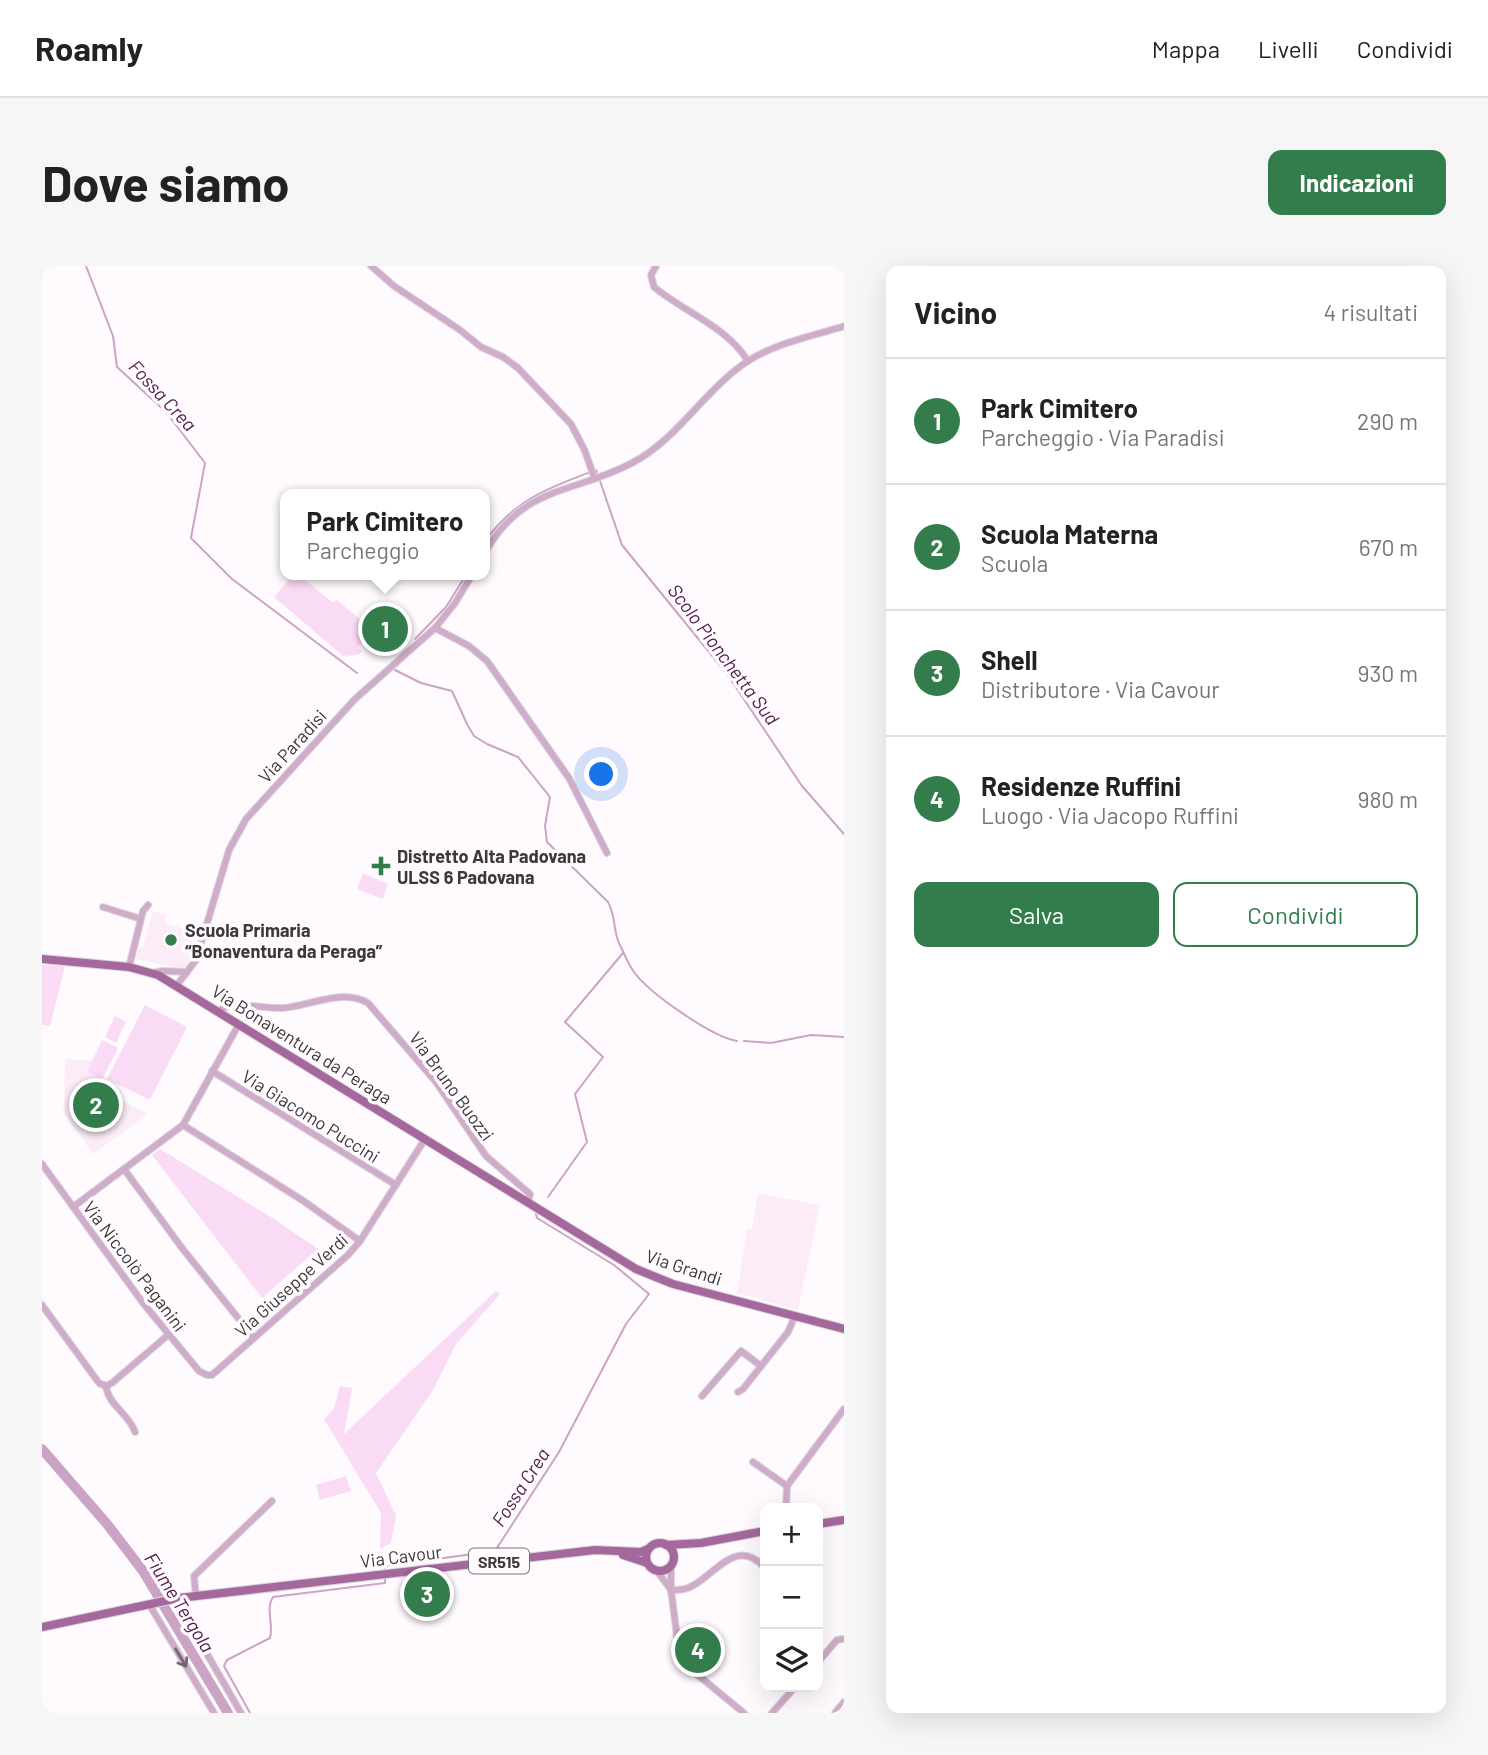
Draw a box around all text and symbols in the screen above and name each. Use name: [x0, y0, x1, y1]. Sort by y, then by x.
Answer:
text: Roamly: [35, 28, 143, 68]
text: Mappa: [1152, 34, 1220, 63]
text: Livelli: [1258, 34, 1319, 63]
text: Condividi: [1357, 34, 1453, 63]
button: Indicazioni: [1268, 150, 1446, 215]
text: Dove siamo: [42, 153, 290, 212]
text: Vicino: [914, 294, 997, 330]
text: 4 risultati: [1324, 298, 1418, 326]
water label: Fossa Crea: [124, 355, 202, 435]
text: Park Cimitero: [981, 392, 1138, 423]
text: 1: [933, 407, 941, 435]
text: 290 m: [1357, 407, 1418, 435]
text: Parcheggio · Via Paradisi: [981, 423, 1225, 451]
popup: [280, 489, 490, 580]
text: Park Cimitero: [307, 505, 463, 536]
text: Scuola Materna: [981, 518, 1158, 549]
text: 2: [931, 533, 943, 561]
text: 670 m: [1359, 533, 1418, 561]
text: Parcheggio: [307, 536, 420, 564]
text: Scuola: [981, 549, 1048, 577]
water label: Scolo Pionchetta Sud: [663, 579, 785, 729]
pin: 1: [362, 603, 408, 655]
text: Shell: [981, 644, 1038, 675]
text: 3: [931, 659, 943, 687]
text: 930 m: [1358, 659, 1418, 687]
text: Distributore · Via Cavour: [981, 675, 1220, 703]
street label: Via Paradisi: [253, 705, 331, 787]
your location: [584, 757, 618, 791]
text: Residenze Ruffini: [981, 770, 1181, 801]
text: 4: [930, 785, 944, 813]
text: 980 m: [1357, 785, 1418, 813]
text: Luogo · Via Jacopo Ruffini: [981, 801, 1239, 829]
place label: Distretto Alta Padovana ULSS 6 Padovana: [397, 845, 586, 888]
marker: Distretto Alta Padovana ULSS 6 Padovana: [371, 856, 391, 876]
button: Salva: [914, 882, 1159, 947]
button: Condividi: [1173, 882, 1418, 947]
place label: Scuola Primaria “Bonaventura da Peraga”: [185, 919, 383, 962]
marker: Scuola Primaria “Bonaventura da Peraga”: [163, 932, 179, 948]
street label: Via Bonaventura da Peraga: [208, 980, 396, 1108]
street label: Via Bruno Buozzi: [405, 1027, 499, 1145]
street label: Via Giacomo Puccini: [238, 1065, 384, 1167]
pin: 2: [73, 1079, 119, 1131]
street label: Via Niccolò Paganini: [79, 1196, 191, 1336]
street label: Via Giuseppe Verdi: [230, 1228, 352, 1342]
street label: Via Grandi: [643, 1244, 725, 1290]
water label: Fossa Crea: [486, 1444, 554, 1530]
map controls: [760, 1503, 823, 1692]
button: +: [760, 1503, 823, 1566]
street label: Via Cavour: [359, 1540, 444, 1572]
water label: Fiume Tergola: [140, 1548, 220, 1656]
road number: SR515: [469, 1548, 529, 1574]
button: −: [760, 1566, 823, 1629]
pin: 3: [404, 1568, 450, 1620]
pin: 4: [675, 1624, 721, 1676]
button: layers: [760, 1629, 823, 1692]
one-way arrow: [175, 1648, 189, 1668]

